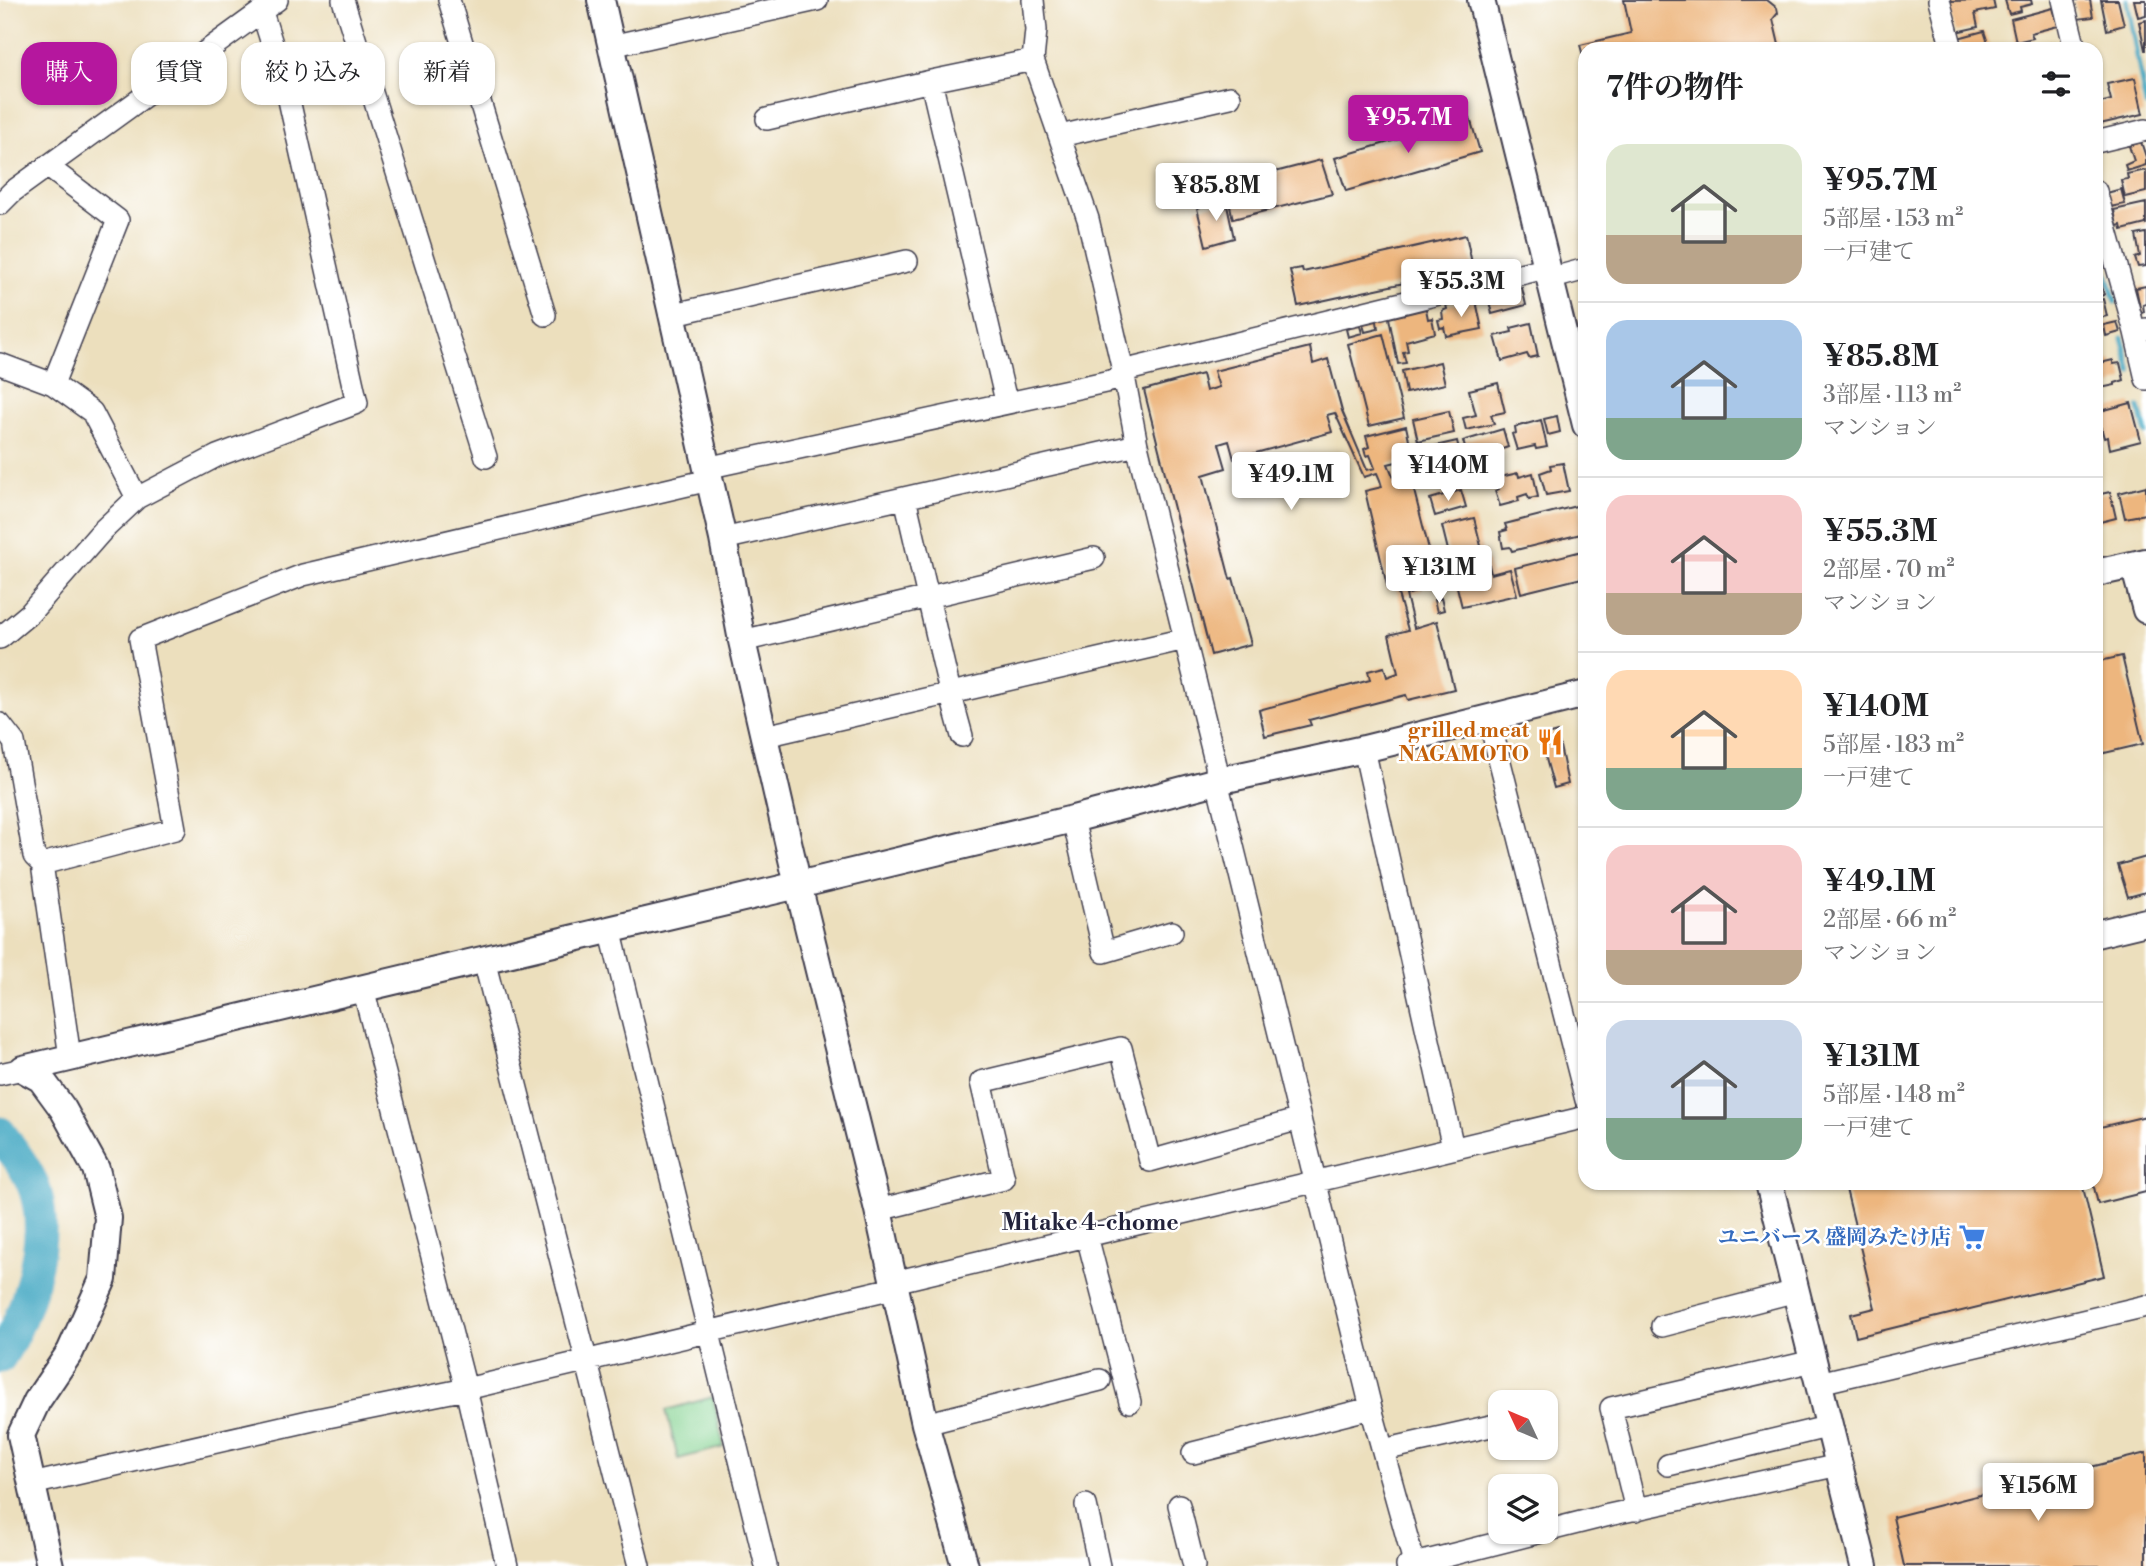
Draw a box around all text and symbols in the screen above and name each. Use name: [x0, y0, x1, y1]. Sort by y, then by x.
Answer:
chip: 購入: [21, 42, 117, 105]
chip: 賃貸: [131, 42, 227, 105]
chip: 絞り込み: [241, 42, 385, 105]
chip: 新着: [399, 42, 495, 105]
icon: filters: [2037, 65, 2075, 103]
text: 7件の物件: [1606, 69, 1744, 107]
pin: ¥95.7M: [1351, 96, 1465, 155]
text: ¥95.7M: [1364, 104, 1452, 132]
text: ¥95.7M: [1823, 162, 1937, 200]
pin: ¥85.8M: [1159, 164, 1273, 223]
text: ¥85.8M: [1172, 172, 1260, 200]
icon: home: [1662, 172, 1746, 256]
text: 5部屋 · 153 m²: [1823, 205, 1963, 233]
text: 一戸建て: [1823, 238, 1915, 266]
pin: ¥55.3M: [1404, 260, 1518, 319]
text: ¥55.3M: [1417, 268, 1505, 296]
text: ¥85.8M: [1823, 338, 1939, 376]
icon: home: [1662, 348, 1746, 432]
text: 3部屋 · 113 m²: [1823, 381, 1961, 409]
text: マンション: [1823, 414, 1937, 442]
pin: ¥140M: [1399, 444, 1497, 503]
pin: ¥49.1M: [1234, 452, 1348, 512]
text: ¥140M: [1407, 452, 1489, 480]
text: ¥49.1M: [1248, 461, 1334, 489]
text: ¥55.3M: [1823, 513, 1937, 551]
icon: home: [1662, 523, 1746, 607]
pin: ¥131M: [1390, 546, 1488, 605]
text: ¥131M: [1402, 554, 1476, 582]
text: 2部屋 · 70 m²: [1823, 556, 1955, 584]
text: マンション: [1823, 589, 1937, 617]
text: ¥140M: [1823, 688, 1929, 726]
icon: home: [1662, 698, 1746, 782]
place label: grilled meat NAGAMOTO: [1399, 718, 1530, 768]
restaurant icon: grilled meat NAGAMOTO: [1535, 727, 1565, 757]
text: 5部屋 · 183 m²: [1823, 731, 1964, 759]
text: 一戸建て: [1823, 764, 1915, 792]
text: ¥49.1M: [1823, 863, 1936, 901]
icon: home: [1662, 873, 1746, 957]
text: 2部屋 · 66 m²: [1823, 906, 1956, 934]
text: マンション: [1823, 939, 1937, 967]
text: ¥131M: [1823, 1038, 1920, 1076]
icon: home: [1662, 1048, 1746, 1132]
text: 5部屋 · 148 m²: [1823, 1081, 1965, 1109]
text: 一戸建て: [1823, 1114, 1915, 1142]
district label: Mitake 4-chome: [1001, 1209, 1179, 1237]
supermarket icon: ユニバース 盛岡みたけ店: [1957, 1222, 1987, 1252]
place label: ユニバース 盛岡みたけ店: [1718, 1225, 1951, 1251]
north arrow: [1488, 1390, 1558, 1460]
map controls: [1488, 1390, 1558, 1544]
pin: ¥156M: [1989, 1464, 2087, 1523]
text: ¥156M: [1999, 1472, 2077, 1500]
button: layers: [1488, 1474, 1558, 1544]

